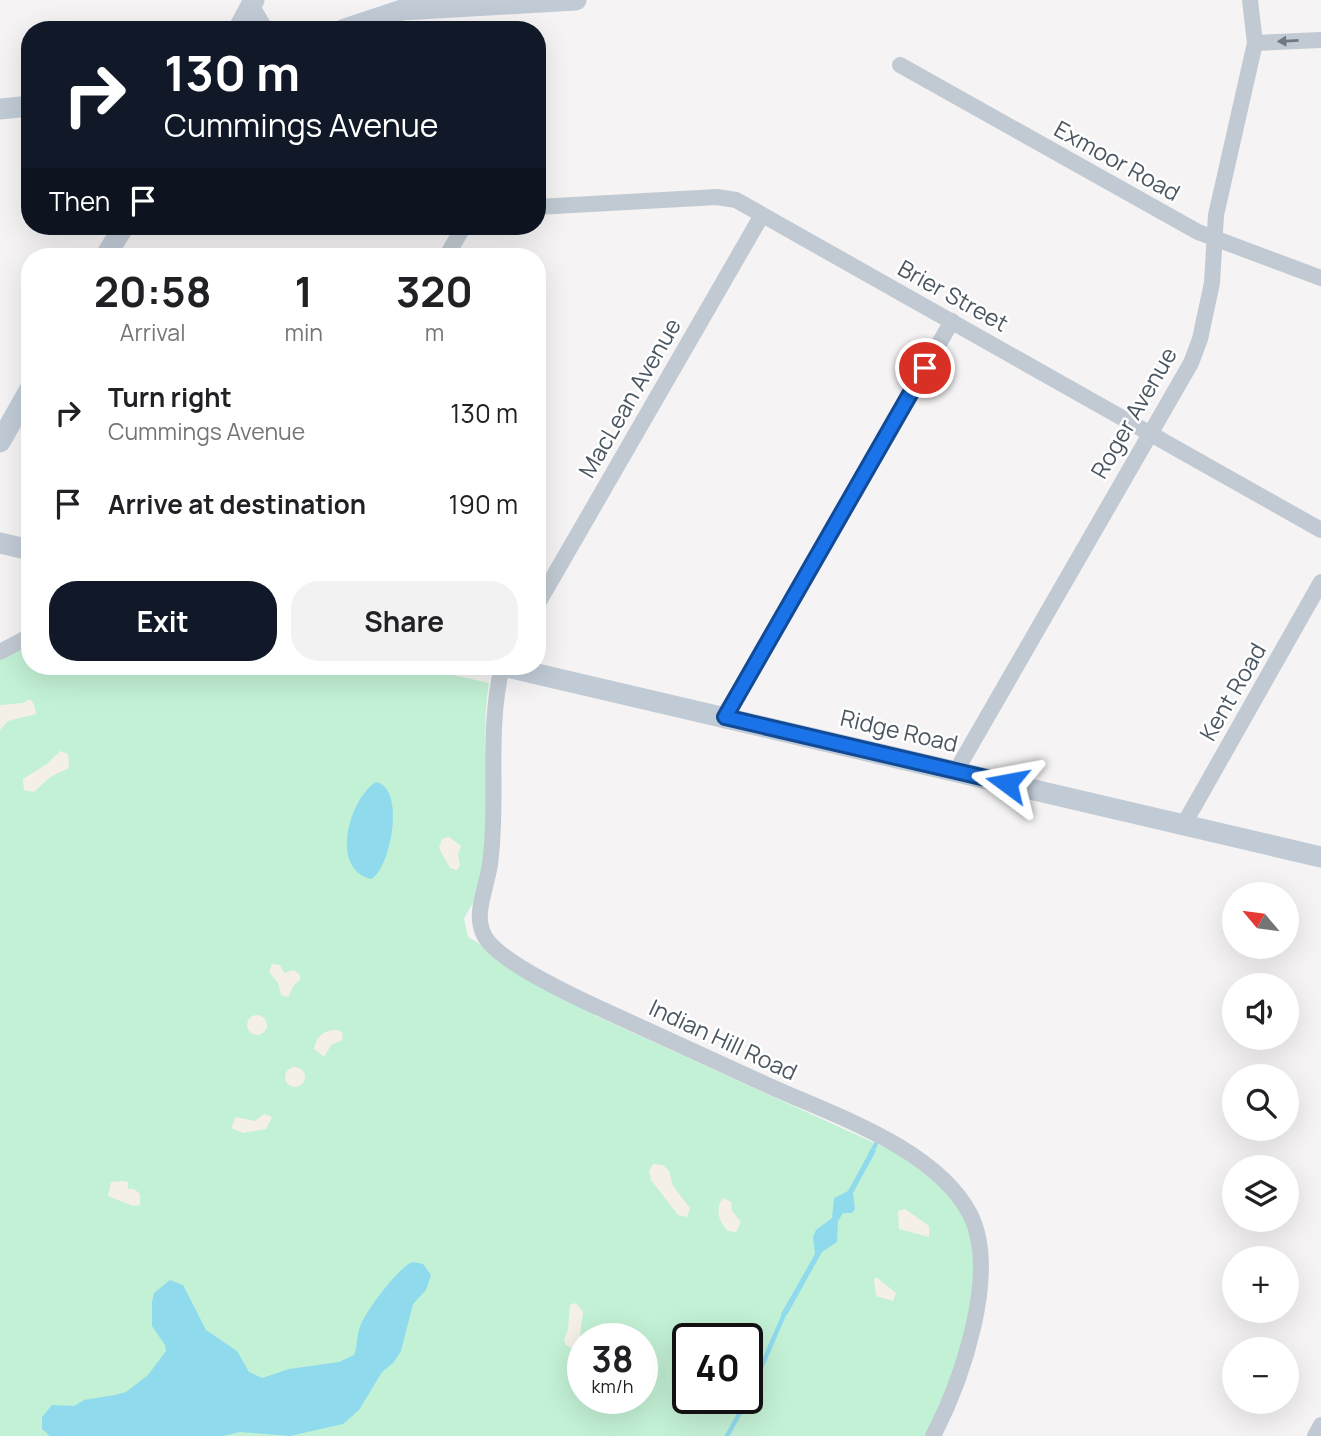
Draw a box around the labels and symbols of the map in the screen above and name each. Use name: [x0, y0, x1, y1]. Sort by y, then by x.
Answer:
one-way arrow: [1277, 36, 1299, 47]
street label: Exmoor Road: [1049, 112, 1186, 208]
street label: Brier Street: [893, 252, 1014, 339]
street label: MacLean Avenue: [570, 312, 688, 483]
pin: [895, 338, 955, 398]
street label: Roger Avenue: [1083, 341, 1184, 484]
street label: Kent Road: [1191, 637, 1273, 746]
street label: Ridge Road: [837, 701, 961, 759]
position arrow: [970, 746, 1044, 820]
north arrow: [1222, 882, 1298, 959]
street label: Indian Hill Road: [644, 991, 803, 1087]
speed limit sign: 40: [672, 1323, 763, 1414]

